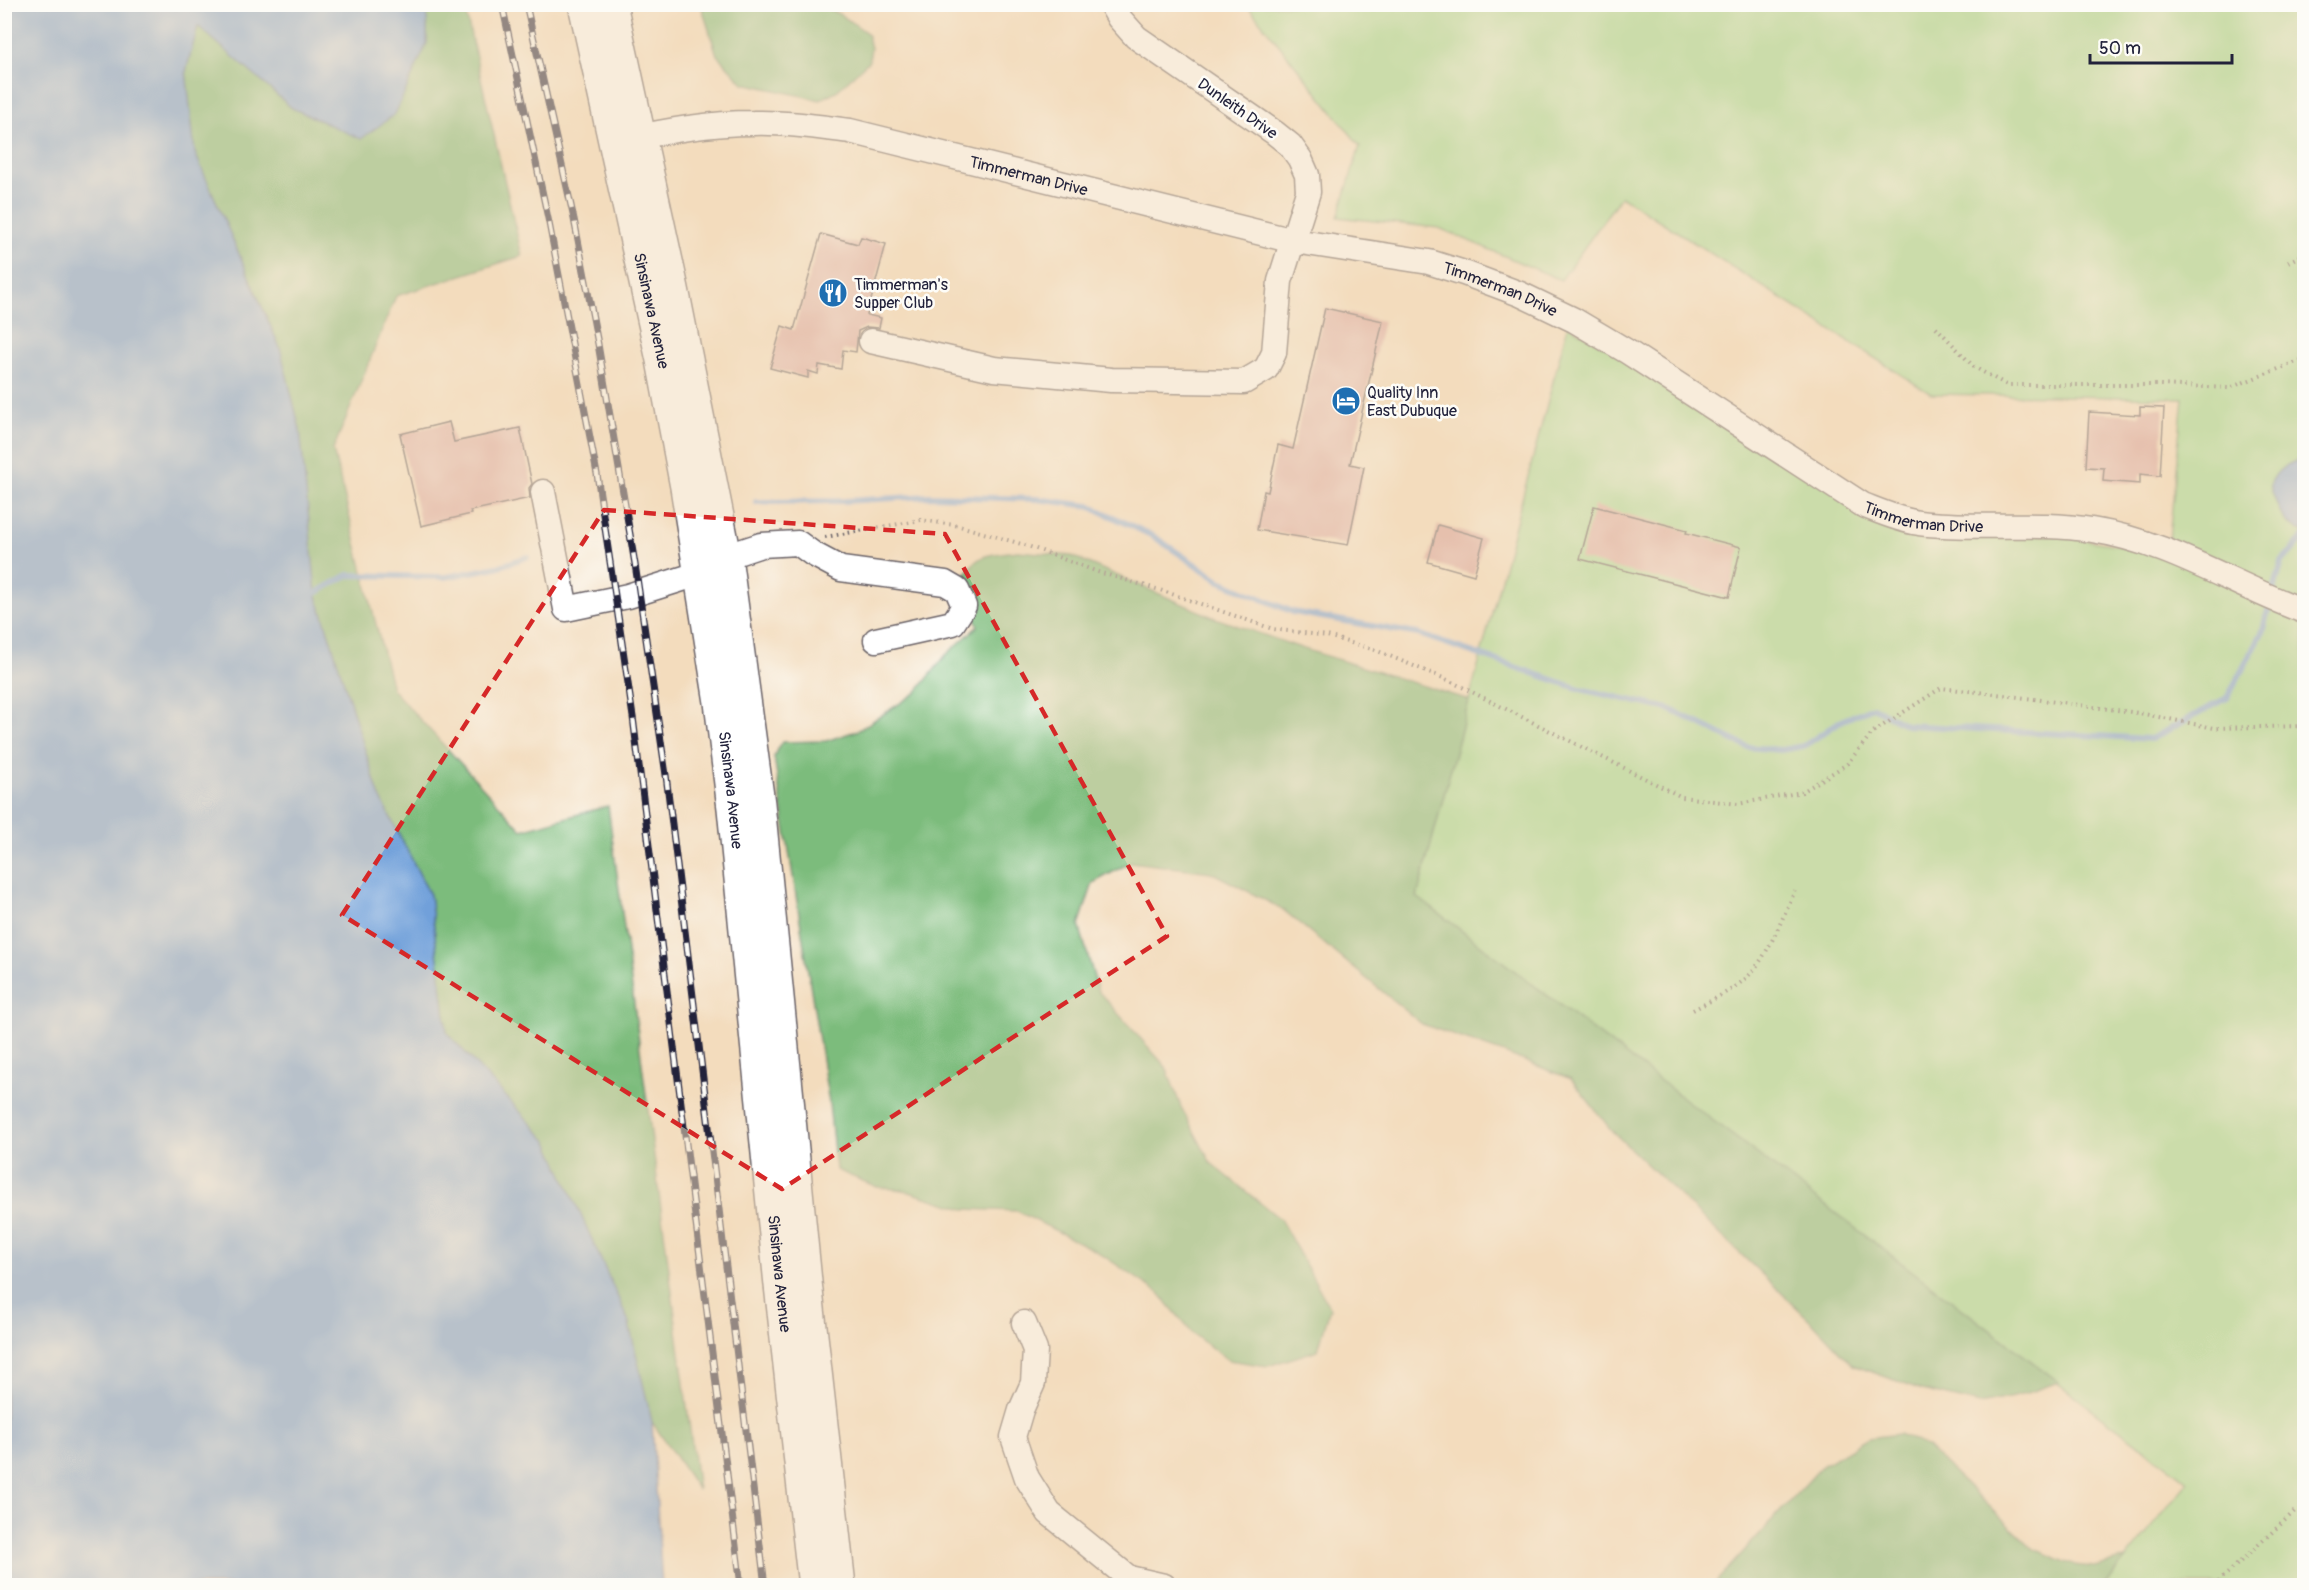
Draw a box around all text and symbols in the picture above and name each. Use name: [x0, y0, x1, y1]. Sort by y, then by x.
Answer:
scale bar: [2090, 27, 2232, 65]
text: 50 m: [2099, 37, 2141, 60]
street label: Dunleith Drive: [1194, 74, 1281, 144]
street label: Timmerman Drive: [967, 152, 1090, 201]
street label: Sinsinawa Avenue: [629, 251, 673, 371]
street label: Timmerman Drive: [1441, 258, 1560, 321]
place label: Timmerman's Supper Club: [854, 275, 948, 313]
restaurant icon: Timmerman's Supper Club: [817, 277, 849, 309]
place label: Quality Inn East Dubuque: [1367, 383, 1457, 421]
hotel icon: Quality Inn East Dubuque: [1330, 385, 1362, 417]
street label: Timmerman Drive: [1861, 497, 1983, 537]
street label: Sinsinawa Avenue: [714, 730, 747, 850]
street label: Sinsinawa Avenue: [763, 1214, 795, 1334]

